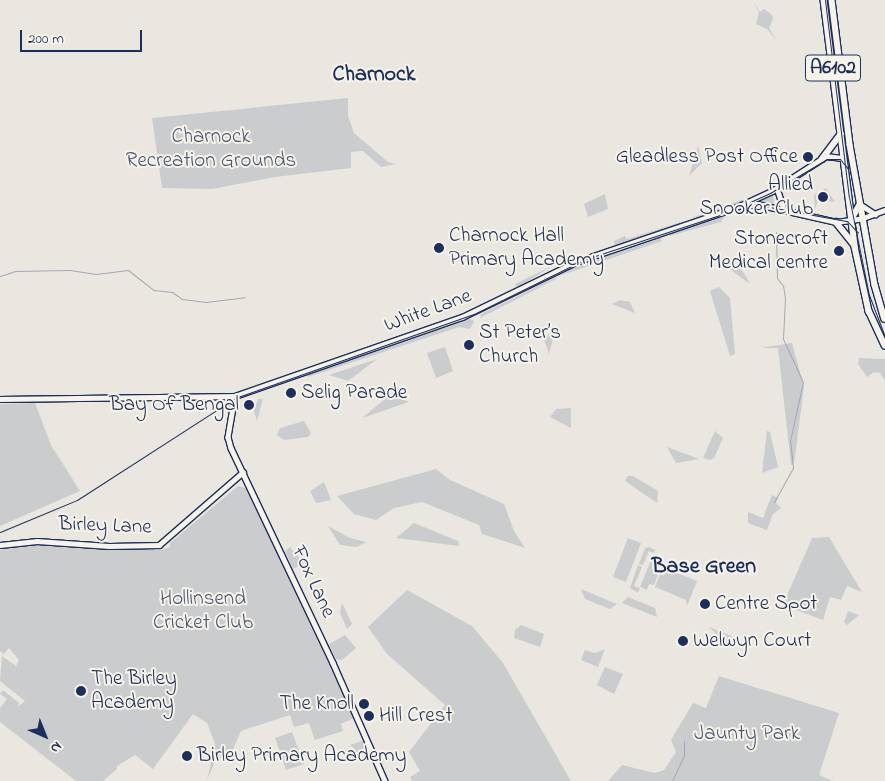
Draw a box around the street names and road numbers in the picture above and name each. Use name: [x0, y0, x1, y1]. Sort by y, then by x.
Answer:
road number: A6102: [804, 50, 862, 86]
street label: White Lane: [381, 284, 475, 338]
street label: Birley Lane: [58, 512, 152, 540]
street label: Fox Lane: [285, 542, 341, 622]

